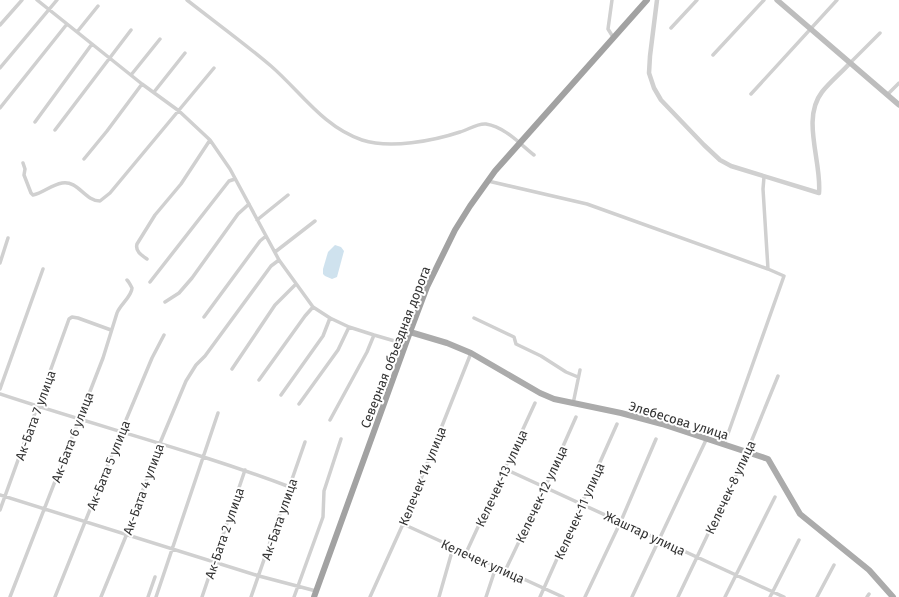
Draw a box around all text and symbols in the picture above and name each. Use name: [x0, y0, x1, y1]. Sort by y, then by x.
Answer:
street label: Северная объездная дорога: [358, 264, 433, 430]
street label: Ак-Бата 7 улица: [12, 368, 59, 462]
street label: Ак-Бата 6 улица: [48, 390, 97, 485]
street label: Элебесова улица: [627, 398, 731, 443]
street label: Ак-Бата 5 улица: [84, 418, 133, 512]
street label: Келечек 14 улица: [396, 424, 449, 528]
street label: Келечек-13 улица: [472, 427, 531, 529]
street label: Келечек-8 улица: [702, 438, 759, 536]
street label: Ак-Бата 4 улица: [120, 442, 167, 537]
street label: Келечек-12 улица: [512, 443, 571, 545]
street label: Келечек-11 улица: [551, 460, 608, 562]
street label: Ак-Бата улица: [258, 476, 300, 562]
street label: Ак-Бата 2 улица: [202, 486, 247, 581]
street label: Жаштар улица: [602, 508, 688, 559]
street label: Келечек улица: [439, 536, 527, 587]

